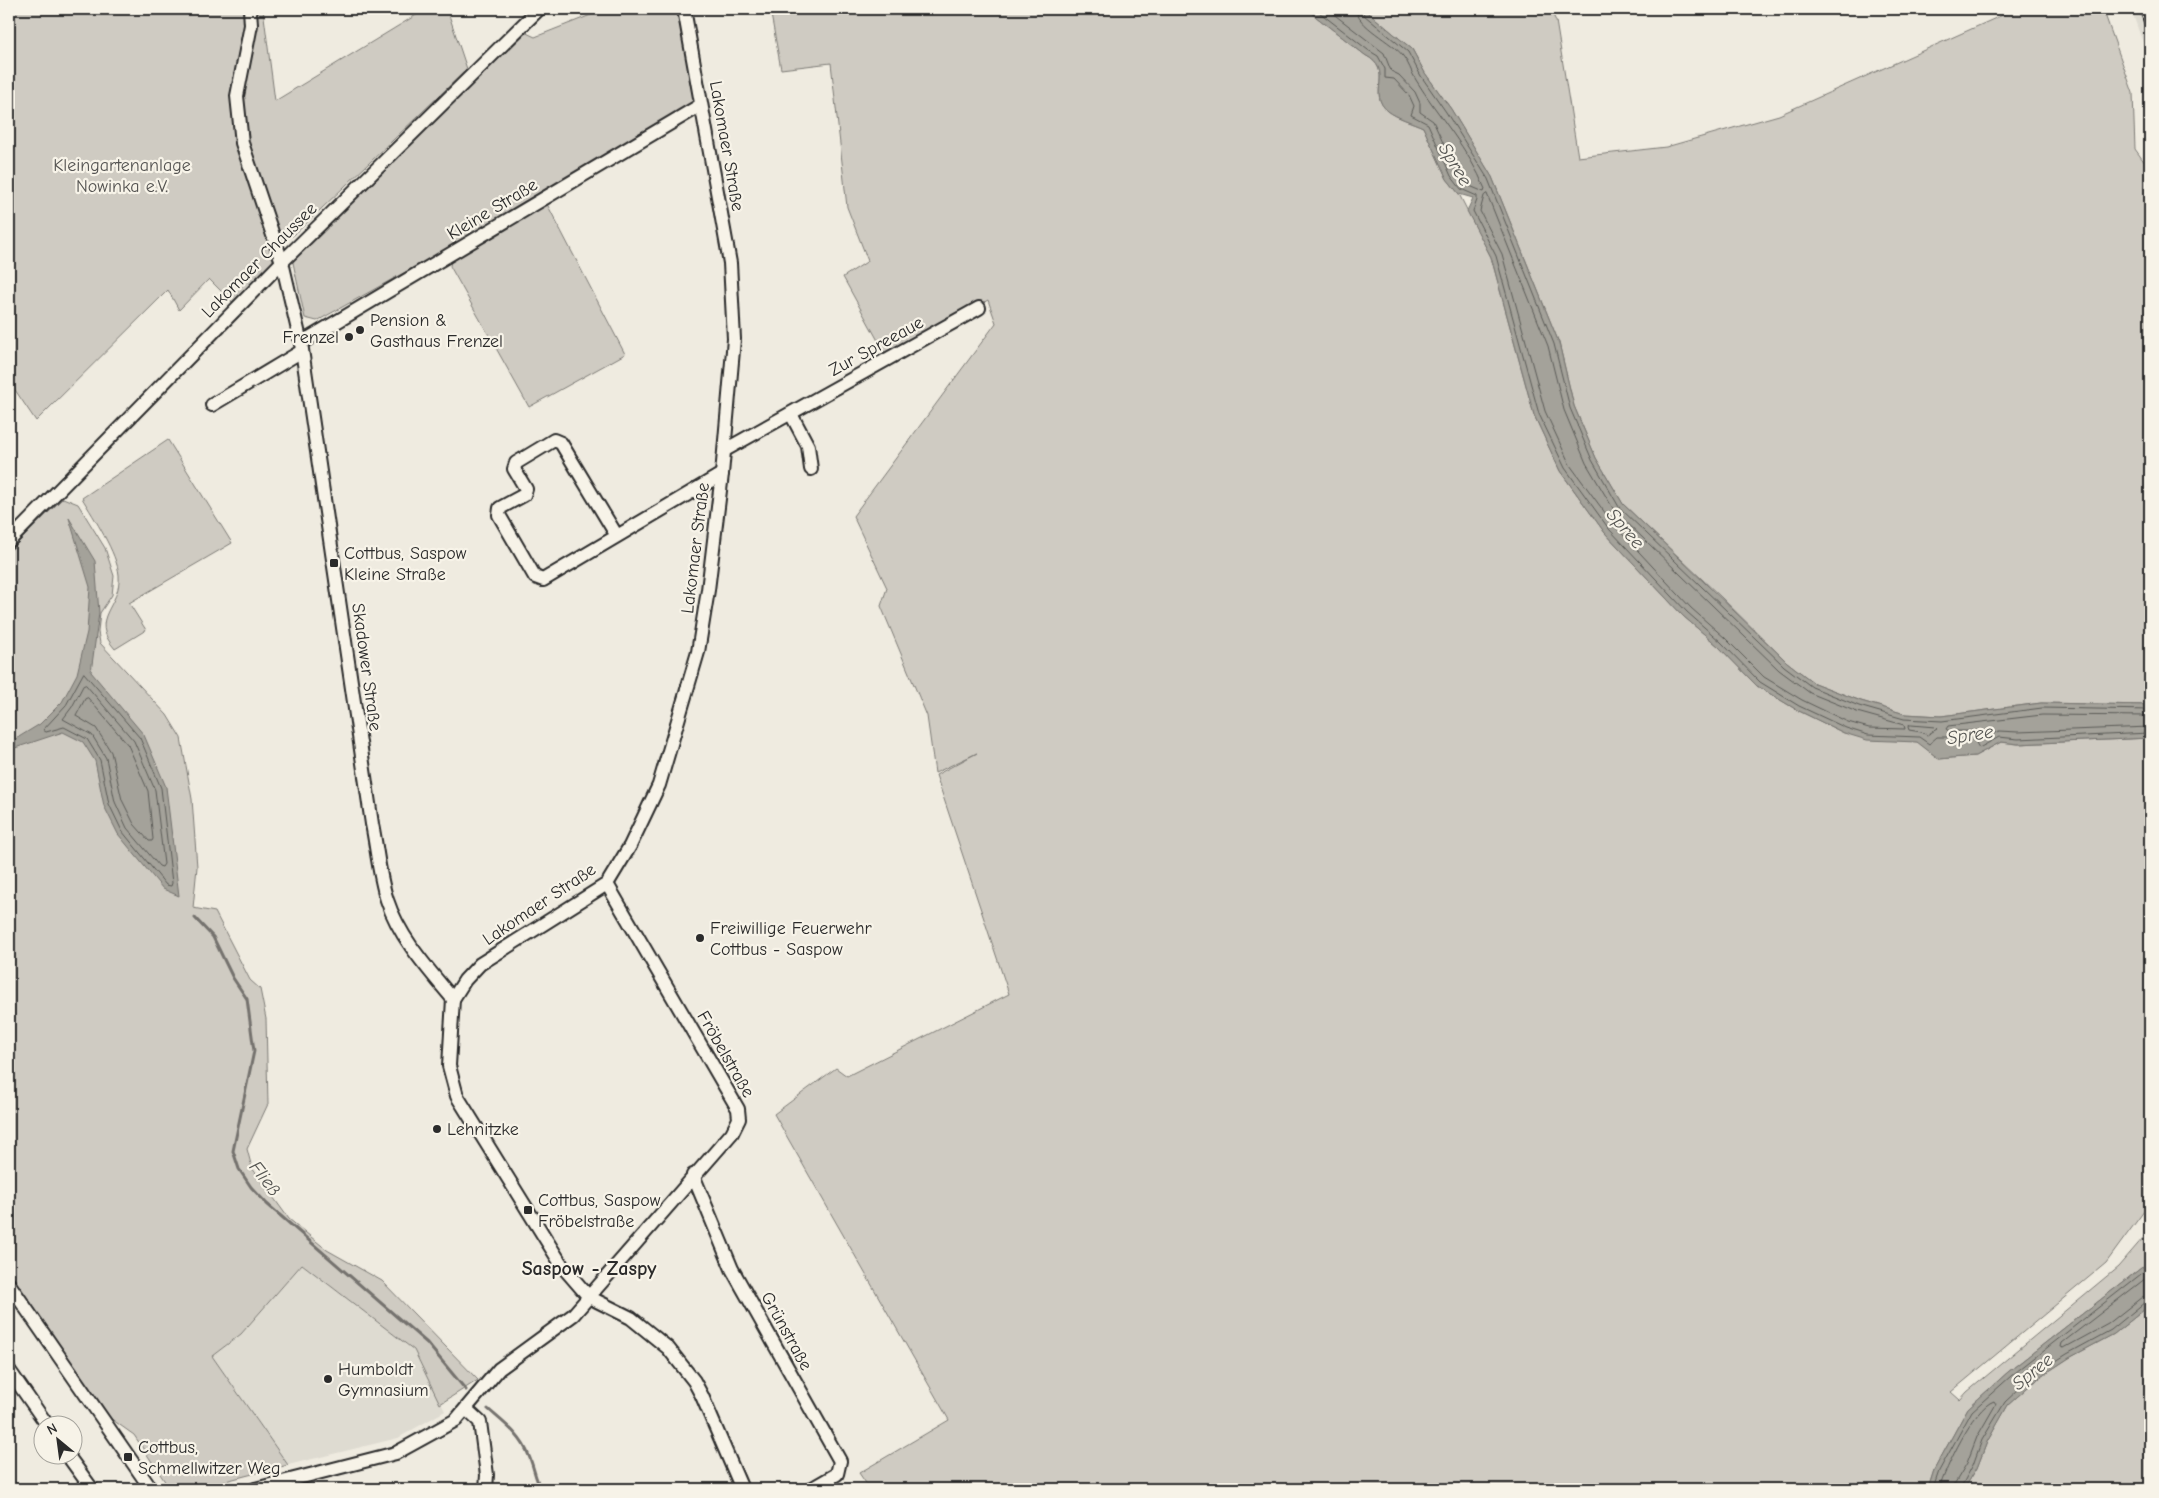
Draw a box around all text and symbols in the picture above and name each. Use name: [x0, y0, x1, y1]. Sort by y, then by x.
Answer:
street label: Lakomaer Straße: [705, 79, 748, 213]
water label: Spree: [1434, 139, 1477, 191]
park label: Kleingartenanlage Nowinka e.V.: [53, 155, 191, 197]
street label: Kleine Straße: [443, 174, 541, 245]
street label: Lakomaer Chaussee: [197, 198, 321, 322]
place label: Pension & Gasthaus Frenzel: [370, 310, 503, 352]
street label: Zur Spreeaue: [825, 312, 927, 381]
marker: Pension & Gasthaus Frenzel: [354, 324, 366, 336]
place label: Frenzel: [282, 327, 339, 348]
marker: Frenzel: [343, 331, 355, 343]
street label: Lakomaer Straße: [677, 481, 714, 615]
water label: Spree: [1602, 504, 1649, 554]
place label: Cottbus, Saspow Kleine Straße: [344, 543, 467, 585]
marker: Cottbus, Saspow Kleine Straße: [328, 557, 340, 569]
street label: Skadower Straße: [347, 602, 386, 732]
water label: Spree: [1945, 720, 1995, 750]
street label: Lakomaer Straße: [479, 859, 600, 950]
place label: Freiwillige Feuerwehr Cottbus - Saspow: [710, 918, 873, 960]
marker: Freiwillige Feuerwehr Cottbus - Saspow: [694, 932, 706, 944]
street label: Fröbelstraße: [692, 1007, 759, 1101]
place label: Lehnitzke: [447, 1119, 519, 1140]
marker: Lehnitzke: [431, 1123, 443, 1135]
water label: Fließ: [245, 1156, 286, 1201]
place label: Cottbus, Saspow Fröbelstraße: [538, 1190, 661, 1232]
marker: Cottbus, Saspow Fröbelstraße: [522, 1204, 534, 1216]
district label: Saspow - Zaspy: [522, 1257, 657, 1280]
street label: Grünstraße: [756, 1288, 817, 1374]
water label: Spree: [2008, 1348, 2058, 1395]
place label: Humboldt Gymnasium: [338, 1359, 429, 1401]
marker: Humboldt Gymnasium: [322, 1373, 334, 1385]
north arrow: [32, 1416, 82, 1466]
text: N: [44, 1419, 60, 1439]
place label: Cottbus, Schmellwitzer Weg: [138, 1437, 281, 1479]
marker: Cottbus, Schmellwitzer Weg: [122, 1451, 134, 1463]

